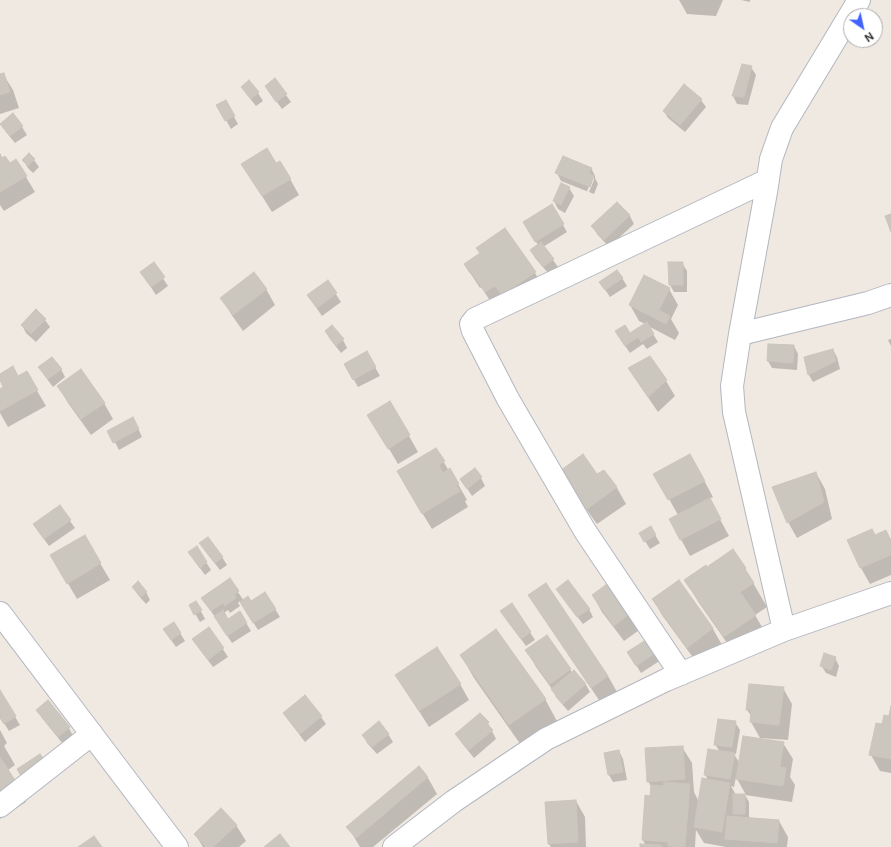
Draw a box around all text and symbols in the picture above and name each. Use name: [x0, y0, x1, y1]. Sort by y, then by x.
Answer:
north arrow: [843, 8, 883, 48]
text: N: [862, 29, 876, 45]

